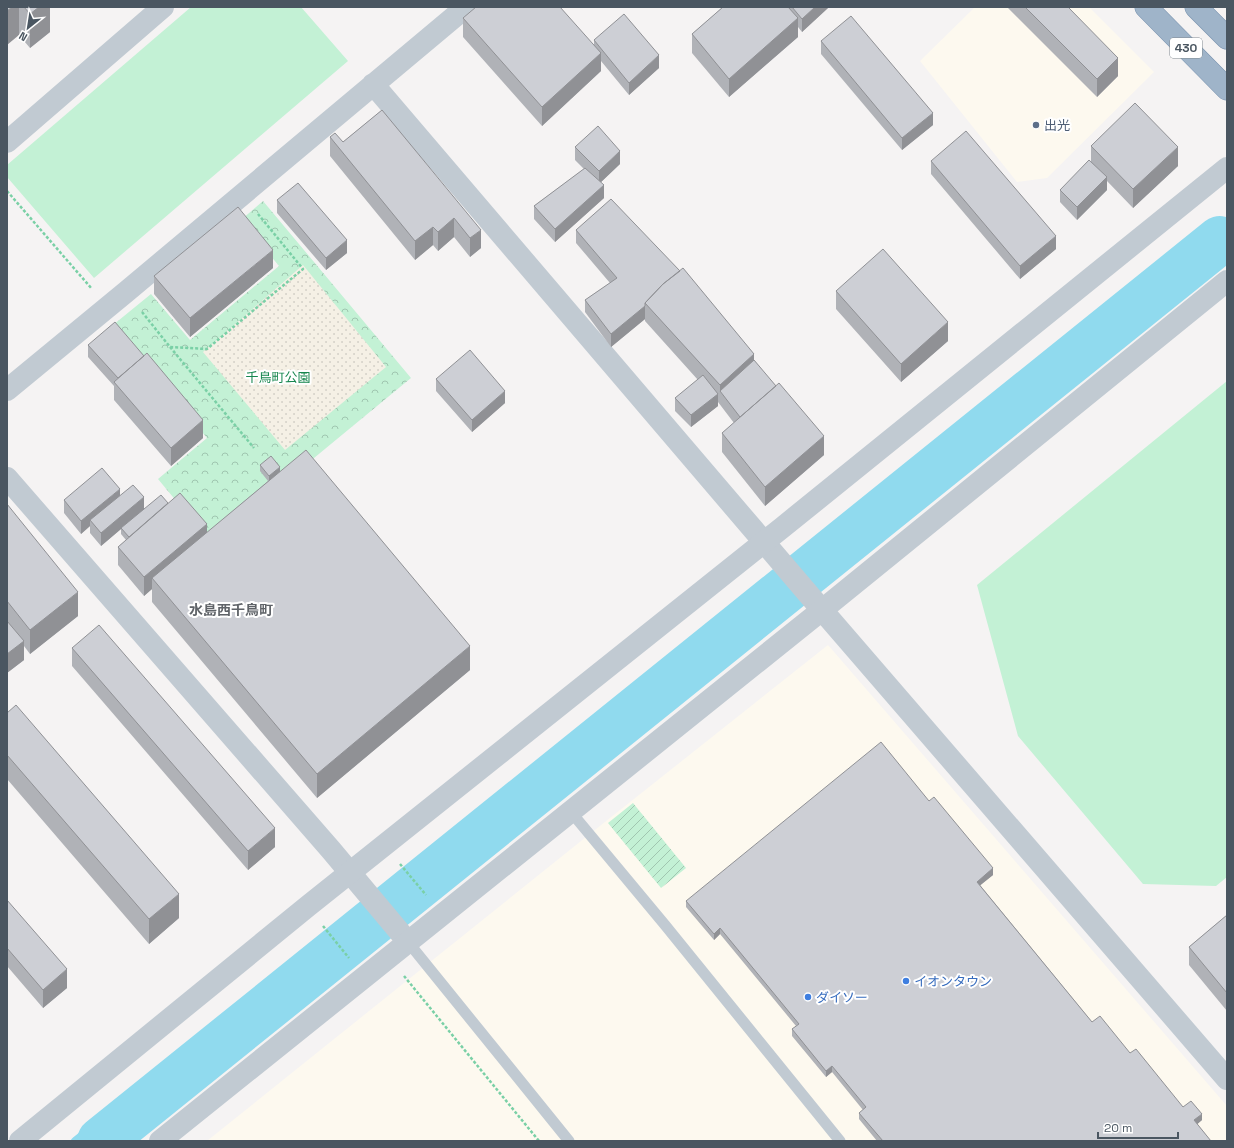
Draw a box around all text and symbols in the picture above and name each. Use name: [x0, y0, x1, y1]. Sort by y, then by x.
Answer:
north arrow: [8, 8, 48, 48]
text: N: [16, 29, 30, 45]
road number: 430: [1170, 38, 1202, 58]
place label: 出光: [1044, 117, 1070, 134]
marker: 出光: [1031, 120, 1041, 130]
park label: 千鳥町公園: [245, 369, 311, 386]
district label: 水島西千鳥町: [189, 601, 273, 619]
place label: イオンタウン: [914, 973, 992, 990]
marker: イオンタウン: [901, 976, 911, 986]
place label: ダイソー: [816, 989, 868, 1006]
marker: ダイソー: [803, 992, 813, 1002]
scale bar: [1098, 1114, 1178, 1140]
text: 20 m: [1104, 1120, 1132, 1136]

